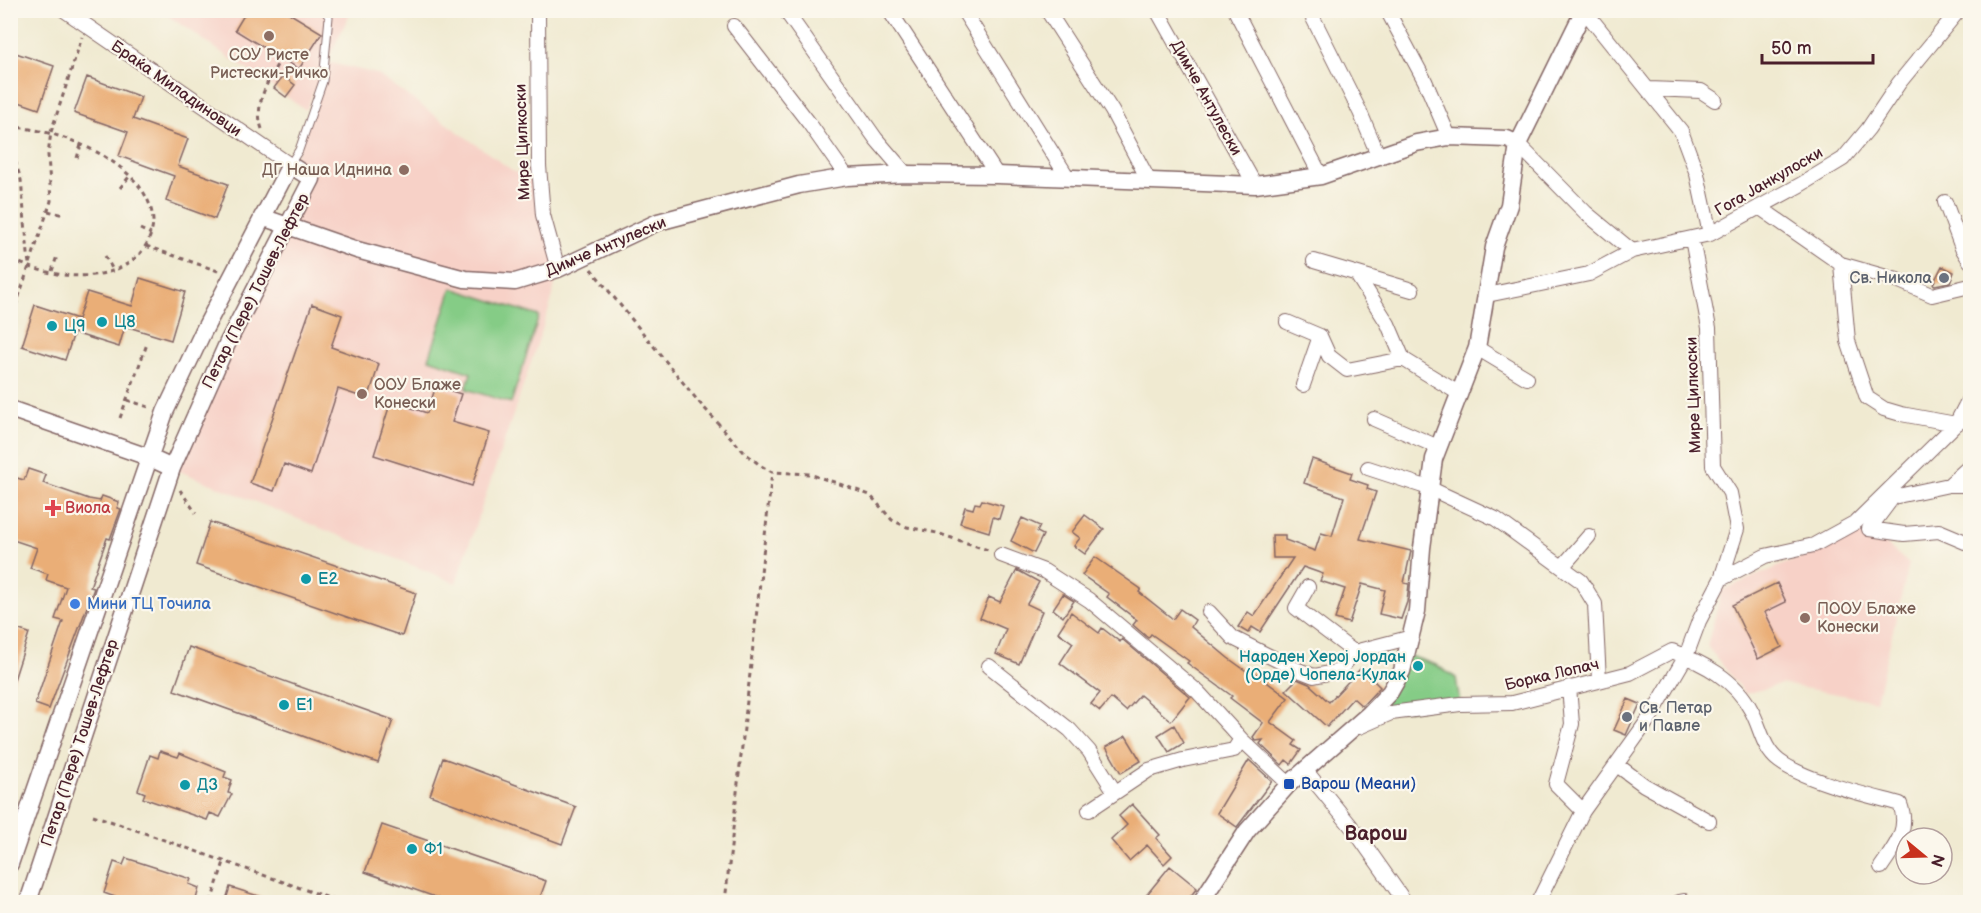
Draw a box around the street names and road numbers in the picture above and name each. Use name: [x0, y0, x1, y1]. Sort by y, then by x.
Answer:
street label: Браќа Миладиновци: [107, 37, 245, 141]
street label: Димче Антулески: [1166, 37, 1246, 159]
street label: Мире Цилкоски: [511, 83, 535, 201]
street label: Гога Јанкулоски: [1712, 143, 1826, 221]
street label: Петар (Пере) Тошев-Лефтер: [198, 190, 314, 392]
street label: Димче Антулески: [543, 213, 669, 281]
street label: Мире Цилкоски: [1682, 336, 1706, 454]
street label: Петар (Пере) Тошев-Лефтер: [38, 637, 122, 849]
street label: Борка Лопач: [1503, 655, 1601, 695]

